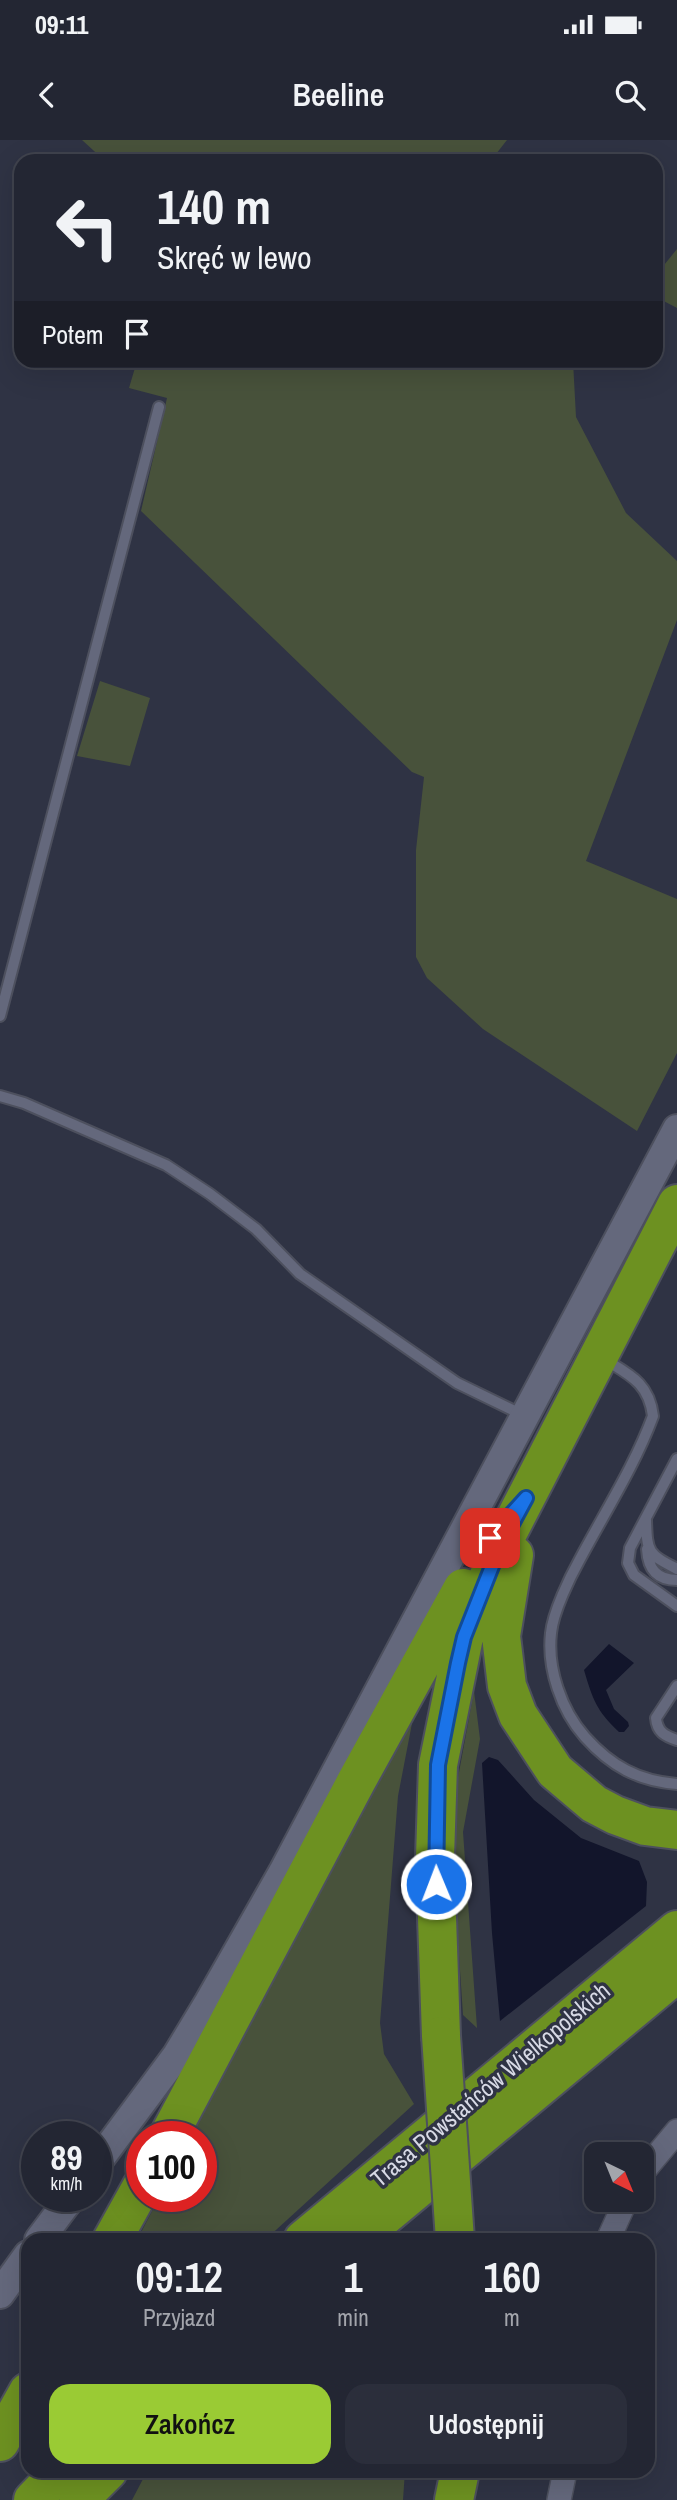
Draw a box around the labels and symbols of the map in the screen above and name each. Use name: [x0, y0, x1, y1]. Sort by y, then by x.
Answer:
pin: [460, 1508, 520, 1568]
position arrow: [399, 1847, 473, 1921]
street label: Trasa Powstańców Wielkopolskich: [364, 1974, 616, 2194]
speed limit sign: 100: [126, 2121, 217, 2212]
north arrow: [584, 2142, 654, 2212]

